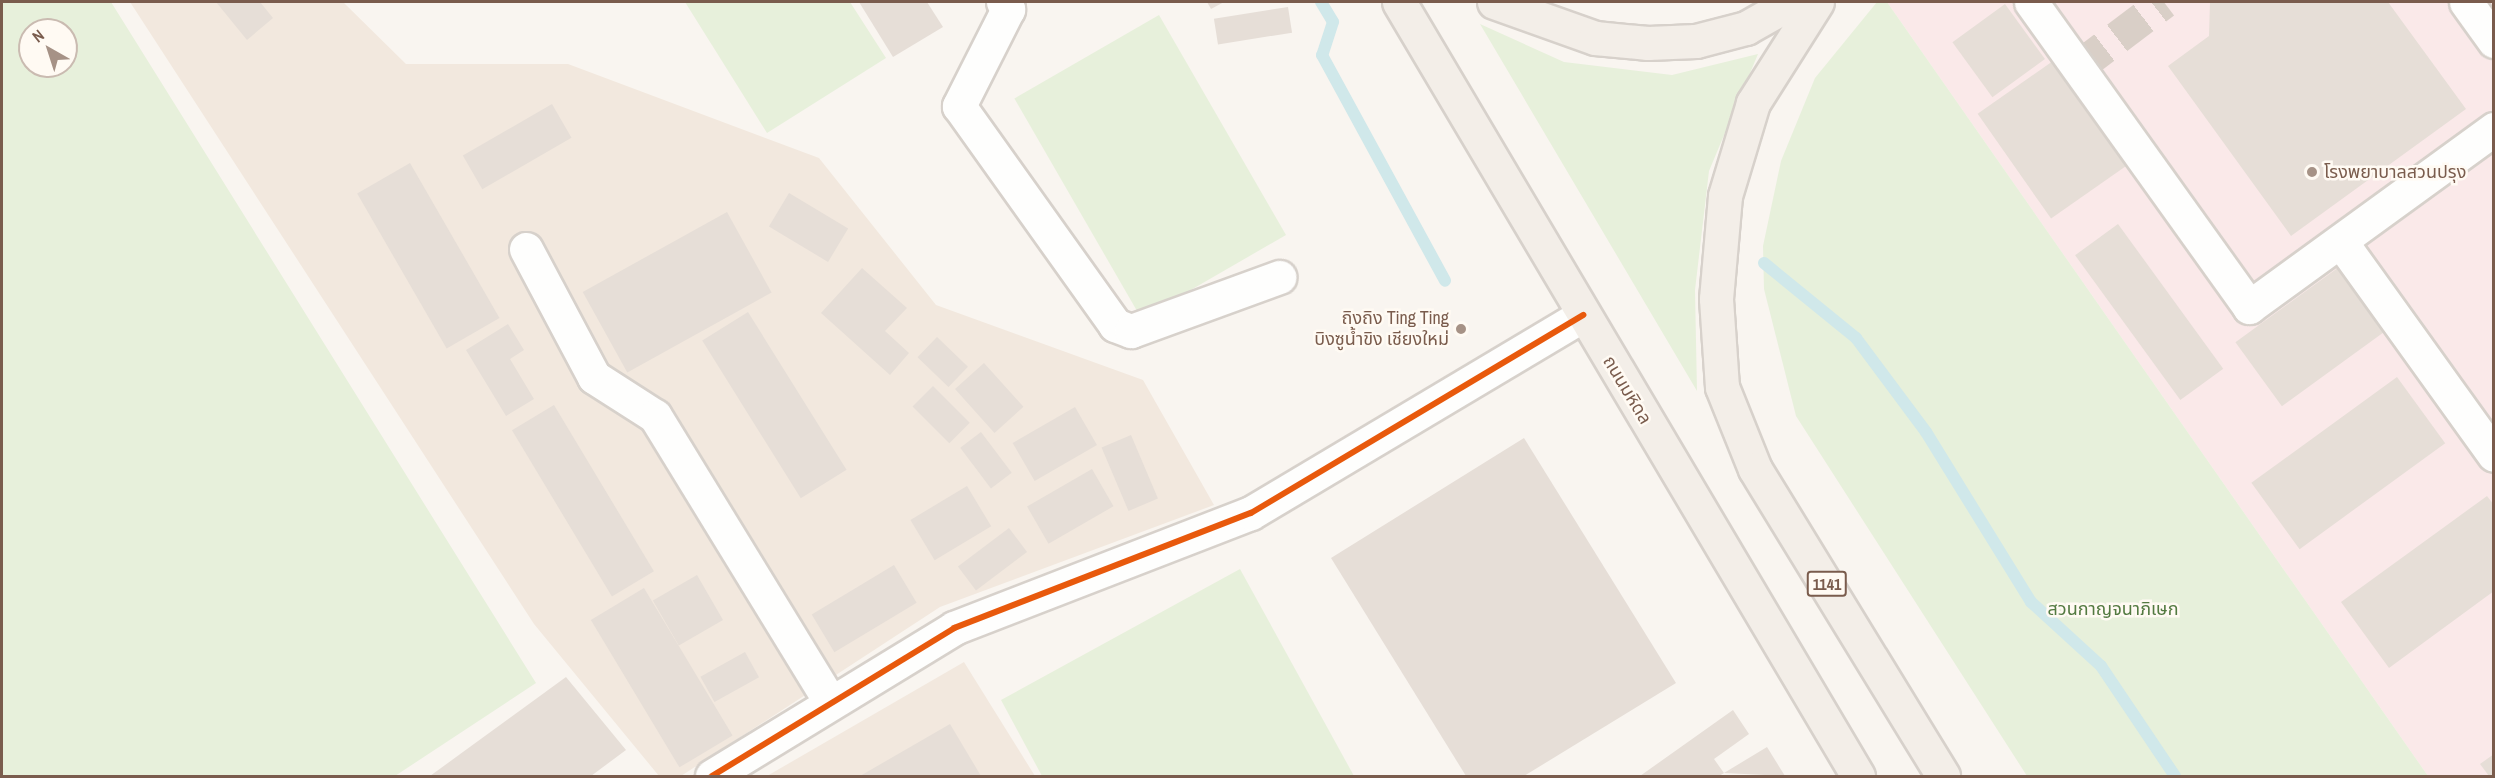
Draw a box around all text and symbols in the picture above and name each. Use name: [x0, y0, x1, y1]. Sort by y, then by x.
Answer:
north arrow: [18, 18, 78, 78]
text: N: [27, 24, 49, 47]
place label: โรงพยาบาลสวนปรุง: [2324, 161, 2466, 183]
marker: โรงพยาบาลสวนปรุง: [2305, 165, 2319, 179]
place label: ถิงถิง Ting Ting บิงซูน้ำขิง เชียงใหม่: [1314, 308, 1449, 350]
marker: ถิงถิง Ting Ting บิงซูน้ำขิง เชียงใหม่: [1454, 322, 1468, 336]
street label: ถนนมหิดล: [1598, 352, 1656, 428]
road number: 1141: [1806, 571, 1848, 597]
park label: สวนกาญจนาภิเษก: [2048, 598, 2178, 620]

